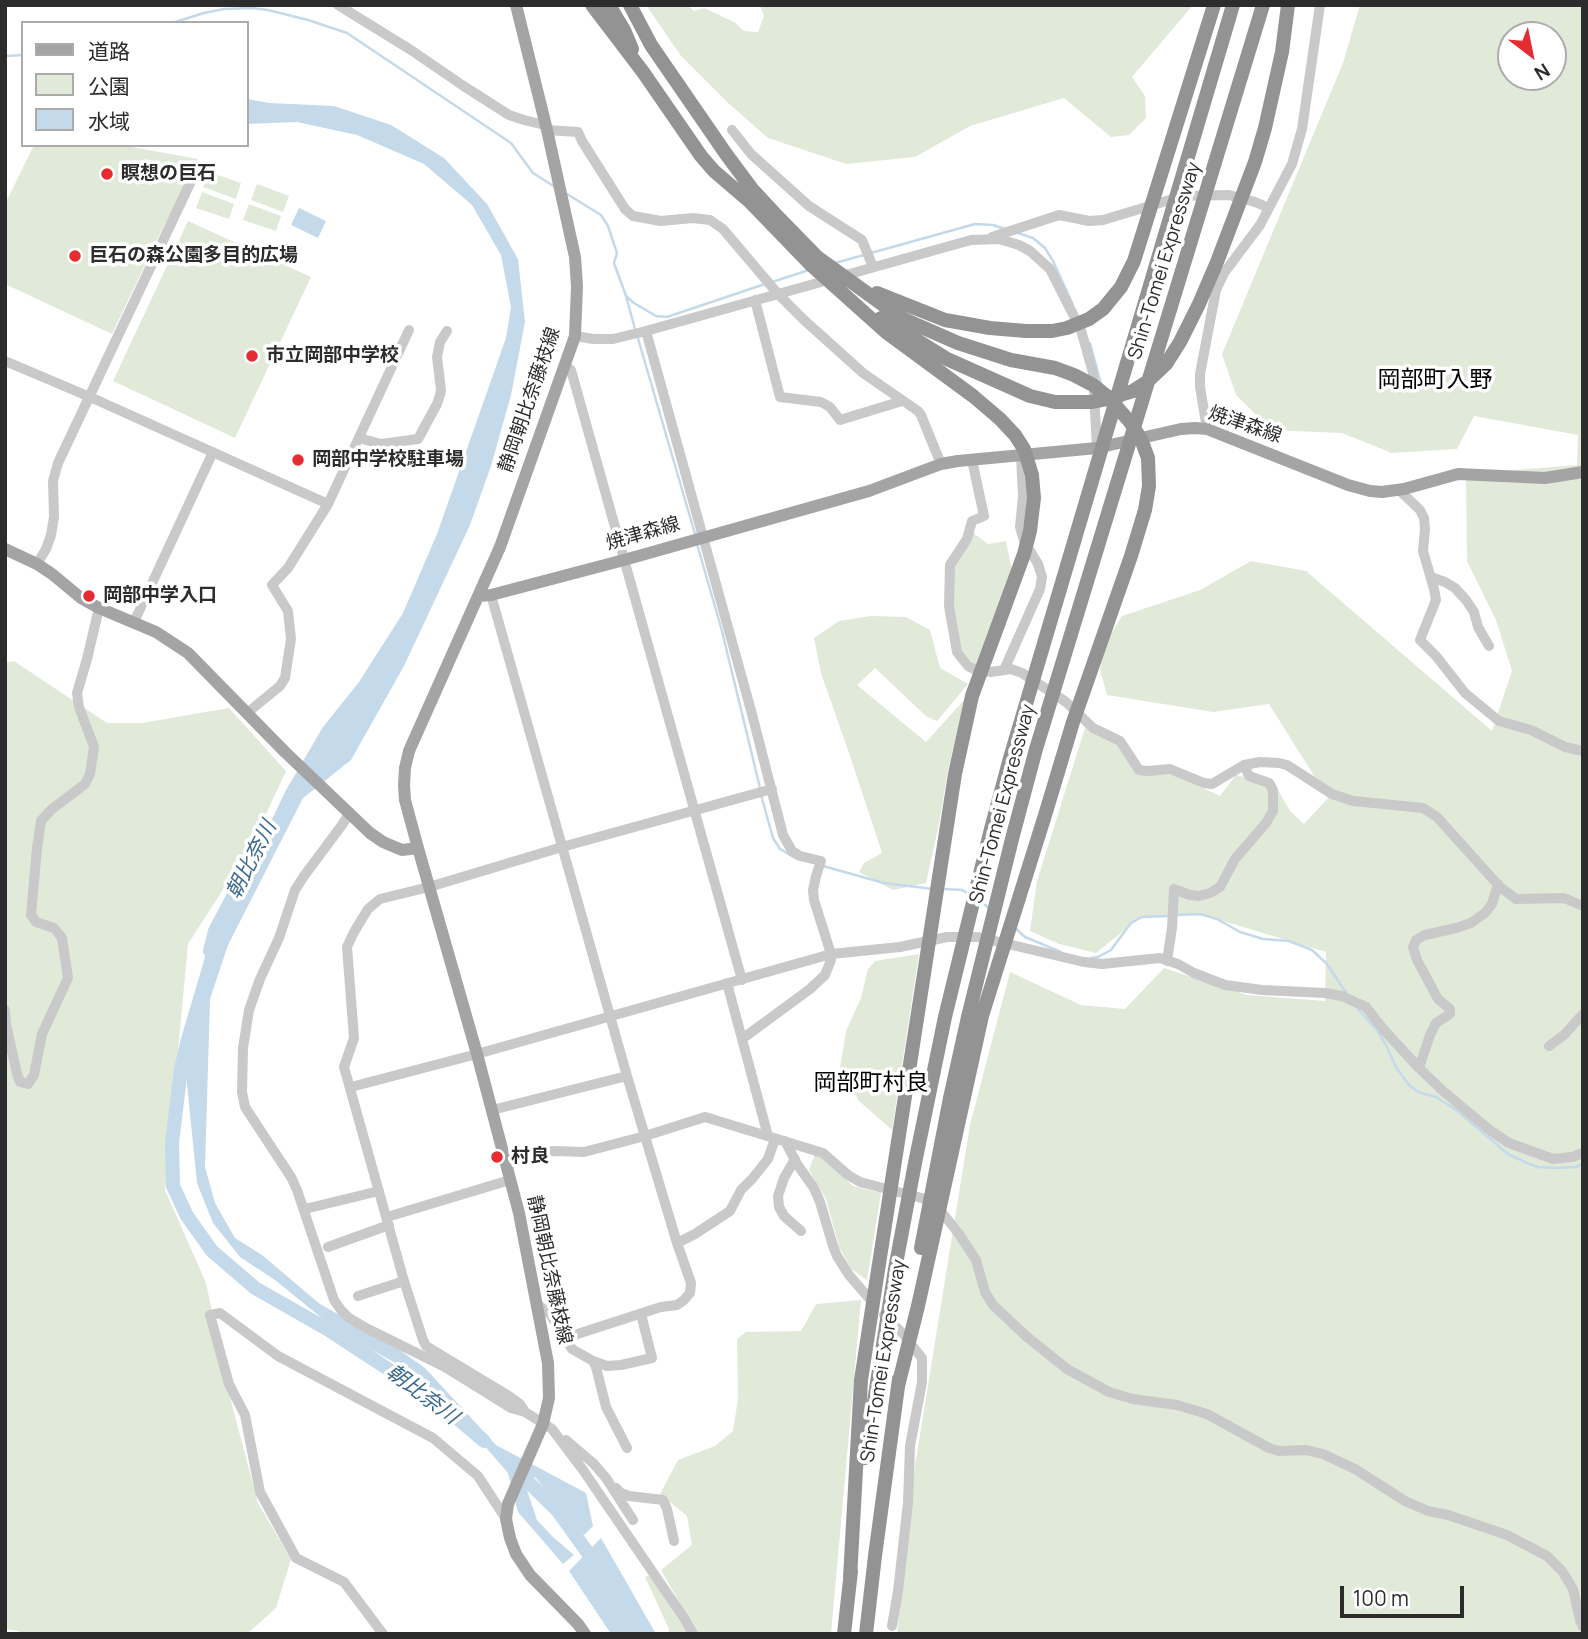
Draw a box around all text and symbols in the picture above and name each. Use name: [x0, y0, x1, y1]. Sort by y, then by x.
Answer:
legend: [21, 21, 248, 147]
north arrow: [1497, 21, 1567, 91]
text: 道路: [88, 37, 130, 65]
text: N: [1529, 57, 1555, 87]
text: 公園: [88, 72, 130, 100]
text: 水域: [88, 107, 130, 135]
street label: Shin-Tomei Expressway: [1124, 160, 1206, 362]
place label: 瞑想の巨石: [121, 163, 216, 185]
marker: 瞑想の巨石: [99, 166, 115, 182]
place label: 巨石の森公園多目的広場: [89, 245, 298, 267]
marker: 巨石の森公園多目的広場: [67, 248, 83, 264]
street label: 静岡朝比奈藤枝線: [494, 324, 566, 476]
place label: 市立岡部中学校: [266, 345, 399, 367]
marker: 市立岡部中学校: [244, 348, 260, 364]
district label: 岡部町入野: [1378, 367, 1492, 395]
street label: 焼津森線: [1205, 402, 1285, 448]
place label: 岡部中学校駐車場: [312, 449, 464, 471]
marker: 岡部中学校駐車場: [290, 452, 306, 468]
street label: 焼津森線: [603, 513, 683, 555]
place label: 岡部中学入口: [103, 585, 217, 607]
marker: 岡部中学入口: [81, 588, 97, 604]
street label: Shin-Tomei Expressway: [965, 702, 1041, 906]
water label: 朝比奈川: [222, 817, 282, 903]
district label: 岡部町村良: [814, 1070, 928, 1098]
place label: 村良: [511, 1146, 549, 1168]
marker: 村良: [489, 1149, 505, 1165]
street label: 静岡朝比奈藤枝線: [522, 1193, 576, 1347]
street label: Shin-Tomei Expressway: [857, 1258, 911, 1464]
water label: 朝比奈川: [381, 1360, 463, 1430]
scale bar: [1343, 1572, 1467, 1616]
text: 100 m: [1353, 1584, 1409, 1612]

